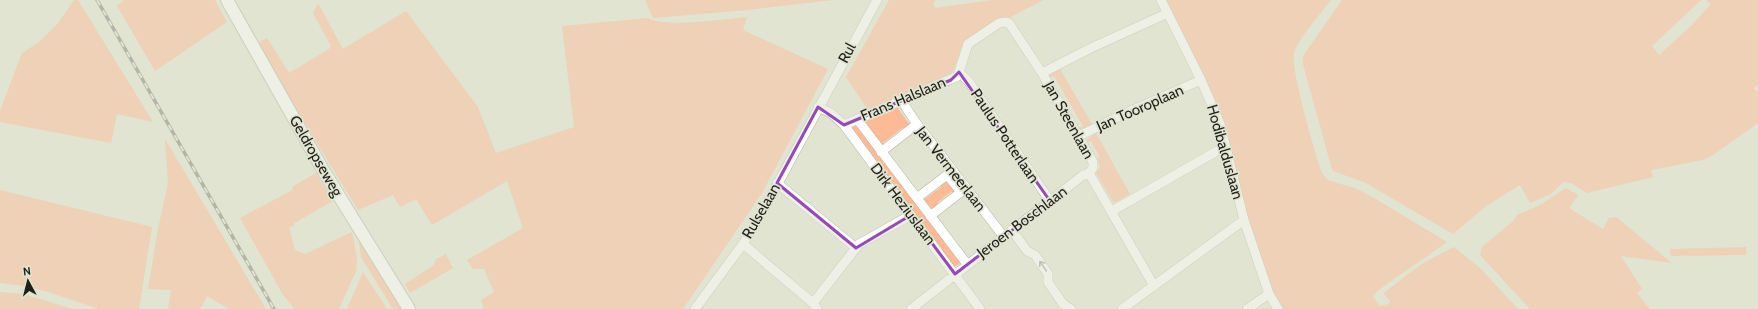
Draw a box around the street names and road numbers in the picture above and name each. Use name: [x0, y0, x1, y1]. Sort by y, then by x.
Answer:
street label: Rul: [834, 39, 860, 66]
street label: Frans Halslaan: [858, 73, 948, 125]
street label: Jan Steenlaan: [1040, 77, 1098, 162]
street label: Jan Tooroplaan: [1093, 81, 1186, 136]
street label: Paulus Potterlaan: [967, 85, 1043, 187]
street label: Hodibalduslaan: [1203, 102, 1247, 202]
street label: Geldropseweg: [286, 112, 347, 200]
street label: Jan Vermeerlaan: [912, 122, 990, 215]
street label: Dirk Heziuslaan: [866, 160, 940, 248]
street label: Rulselaan: [738, 180, 784, 242]
street label: Jeroen Boschlaan: [973, 182, 1071, 262]

